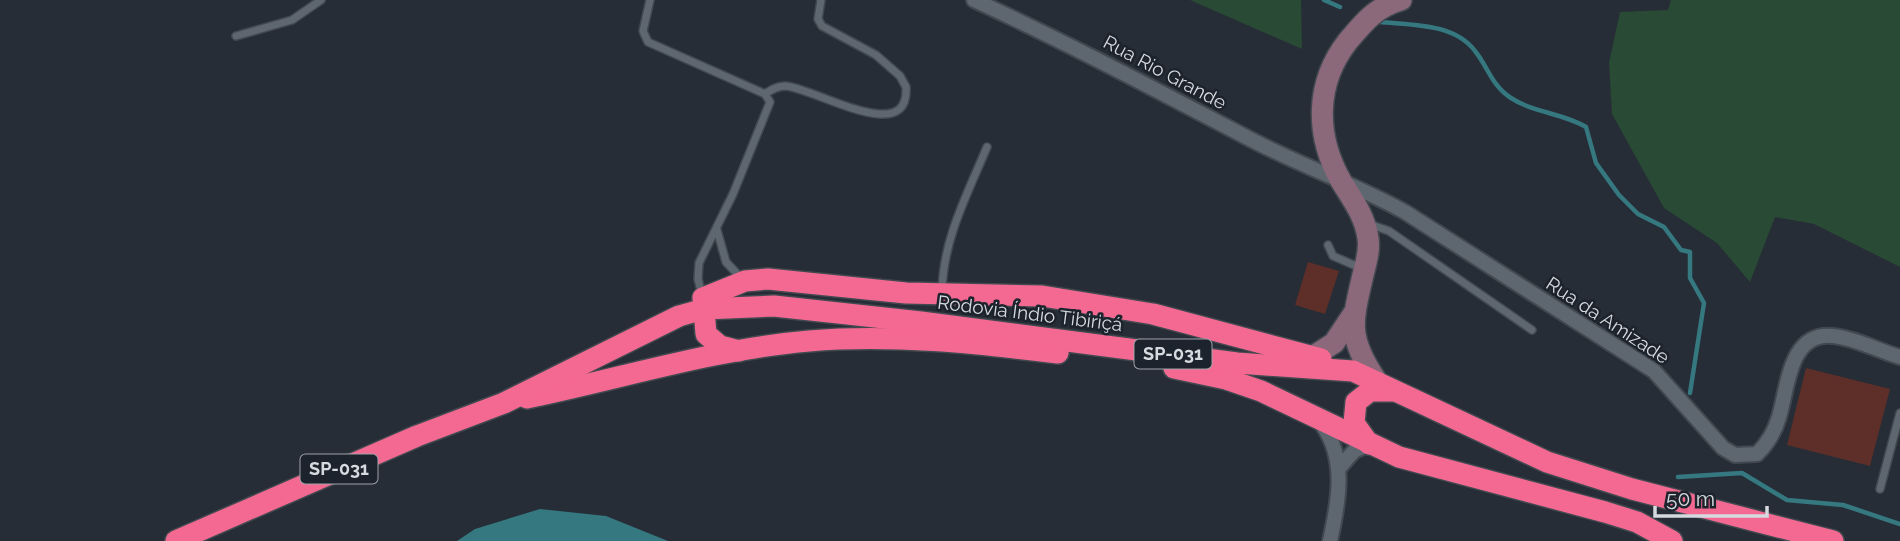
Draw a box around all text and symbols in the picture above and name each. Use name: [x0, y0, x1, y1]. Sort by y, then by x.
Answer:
street label: Rua Rio Grande: [1100, 30, 1230, 114]
street label: Rua da Amizade: [1542, 272, 1674, 368]
street label: Rodovia Índio Tibiriçá: [936, 291, 1124, 335]
road number: SP-031: [1134, 340, 1212, 368]
road number: SP-031: [300, 454, 378, 484]
scale bar: [1655, 475, 1767, 518]
text: 50 m: [1666, 486, 1715, 511]

